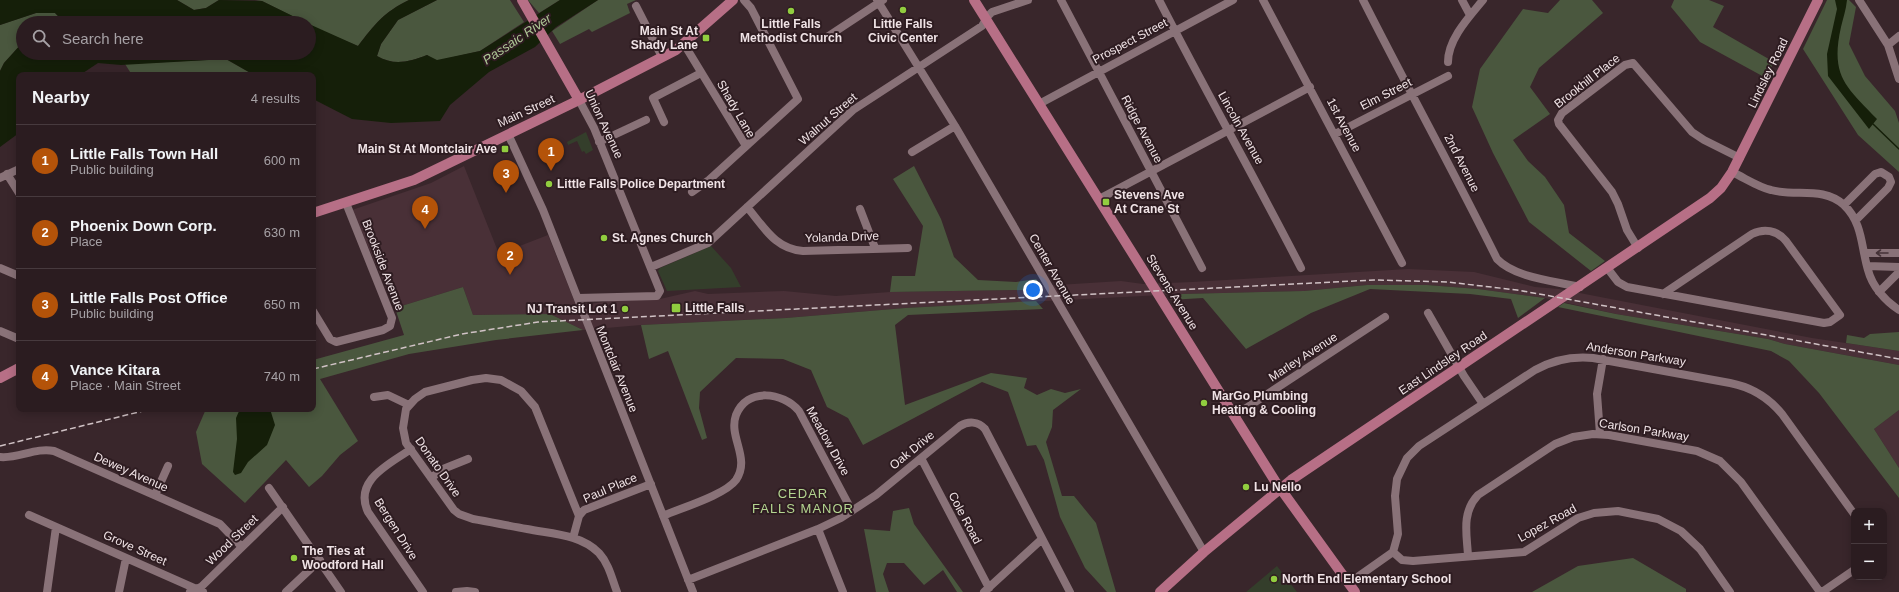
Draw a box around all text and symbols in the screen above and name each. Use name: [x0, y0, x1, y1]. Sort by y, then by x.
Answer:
marker: Little Falls Civic Center: [898, 5, 908, 15]
marker: Little Falls Methodist Church: [786, 6, 796, 16]
water label: Passaic River: [480, 10, 555, 67]
street label: Prospect Street: [1090, 15, 1170, 67]
search box: [16, 16, 316, 60]
place label: Little Falls Methodist Church: [740, 17, 842, 45]
place label: Little Falls Civic Center: [868, 17, 938, 45]
place label: Main St At Shady Lane: [631, 24, 698, 52]
icon: search: [30, 27, 52, 49]
text: Search here: [62, 30, 144, 47]
marker: Main St At Shady Lane: [701, 33, 711, 43]
street label: Lindsley Road: [1745, 36, 1791, 110]
street label: Brookhill Place: [1551, 51, 1623, 111]
street label: Elm Street: [1358, 75, 1415, 113]
street label: Shady Lane: [714, 78, 758, 141]
street label: Union Avenue: [582, 87, 626, 161]
text: Nearby: [32, 88, 90, 107]
street label: Lincoln Avenue: [1215, 89, 1267, 167]
street label: Walnut Street: [796, 90, 860, 148]
text: 4 results: [251, 91, 300, 106]
street label: Main Street: [495, 91, 557, 130]
street label: Ridge Avenue: [1118, 93, 1166, 165]
street label: 1st Avenue: [1324, 96, 1364, 155]
street label: 2nd Avenue: [1441, 132, 1483, 195]
pin: 1: [538, 138, 564, 171]
place label: Main St At Montclair Ave: [358, 142, 497, 156]
marker: Main St At Montclair Ave: [500, 144, 510, 154]
text: Little Falls Town Hall: [70, 145, 218, 162]
text: 1: [41, 153, 49, 168]
text: 600 m: [264, 153, 300, 168]
pin: 3: [493, 160, 519, 193]
text: Public building: [70, 162, 154, 177]
place label: Little Falls Police Department: [557, 177, 725, 191]
marker: Little Falls Police Department: [544, 179, 554, 189]
place label: Stevens Ave At Crane St: [1114, 188, 1185, 216]
pin: 4: [412, 196, 438, 229]
marker: Stevens Ave At Crane St: [1101, 197, 1111, 207]
text: Phoenix Down Corp.: [70, 217, 217, 234]
street label: Brookside Avenue: [359, 217, 407, 313]
text: 2: [41, 225, 49, 240]
text: 630 m: [264, 225, 300, 240]
street label: Yolanda Drive: [805, 229, 880, 245]
place label: St. Agnes Church: [612, 231, 712, 245]
street label: Center Avenue: [1026, 231, 1078, 307]
marker: St. Agnes Church: [599, 233, 609, 243]
text: Place: [70, 234, 103, 249]
pin: 2: [497, 242, 523, 275]
one-way arrow: [1876, 249, 1889, 257]
street label: Stevens Avenue: [1143, 252, 1201, 333]
your location: [1023, 280, 1043, 300]
text: Little Falls Post Office: [70, 289, 228, 306]
text: 3: [41, 297, 49, 312]
text: 650 m: [264, 297, 300, 312]
place label: Little Falls: [685, 301, 745, 315]
place label: NJ Transit Lot 1: [527, 302, 617, 316]
marker: Little Falls: [670, 302, 682, 314]
marker: NJ Transit Lot 1: [620, 304, 630, 314]
text: Public building: [70, 306, 154, 321]
street label: Montclair Avenue: [593, 324, 641, 414]
street label: East Lindsley Road: [1396, 328, 1490, 398]
street label: Marley Avenue: [1266, 329, 1340, 384]
street label: Anderson Parkway: [1585, 339, 1687, 369]
text: Vance Kitara: [70, 361, 160, 378]
text: 4: [41, 369, 49, 384]
text: 740 m: [264, 369, 300, 384]
text: Place · Main Street: [70, 378, 181, 393]
place label: MarGo Plumbing Heating & Cooling: [1212, 389, 1316, 417]
marker: MarGo Plumbing Heating & Cooling: [1199, 398, 1209, 408]
street label: Meadow Drive: [803, 404, 853, 478]
street label: Carlson Parkway: [1598, 416, 1690, 444]
street label: Oak Drive: [887, 428, 937, 472]
street label: Donato Drive: [412, 434, 464, 500]
street label: Dewey Avenue: [92, 449, 171, 495]
street label: Paul Place: [581, 470, 639, 506]
place label: Lu Nello: [1254, 480, 1301, 494]
marker: Lu Nello: [1241, 482, 1251, 492]
district label: CEDAR FALLS MANOR: [752, 486, 854, 516]
street label: Cole Road: [946, 490, 984, 546]
street label: Bergen Drive: [372, 496, 421, 563]
street label: Lopez Road: [1515, 501, 1579, 545]
map controls: [1851, 508, 1887, 580]
button: +: [1851, 508, 1887, 544]
street label: Wood Street: [203, 511, 261, 568]
street label: Grove Street: [101, 528, 170, 568]
place label: The Ties at Woodford Hall: [302, 544, 384, 572]
button: −: [1851, 544, 1887, 580]
marker: The Ties at Woodford Hall: [289, 553, 299, 563]
place label: North End Elementary School: [1282, 572, 1451, 586]
marker: North End Elementary School: [1269, 574, 1279, 584]

